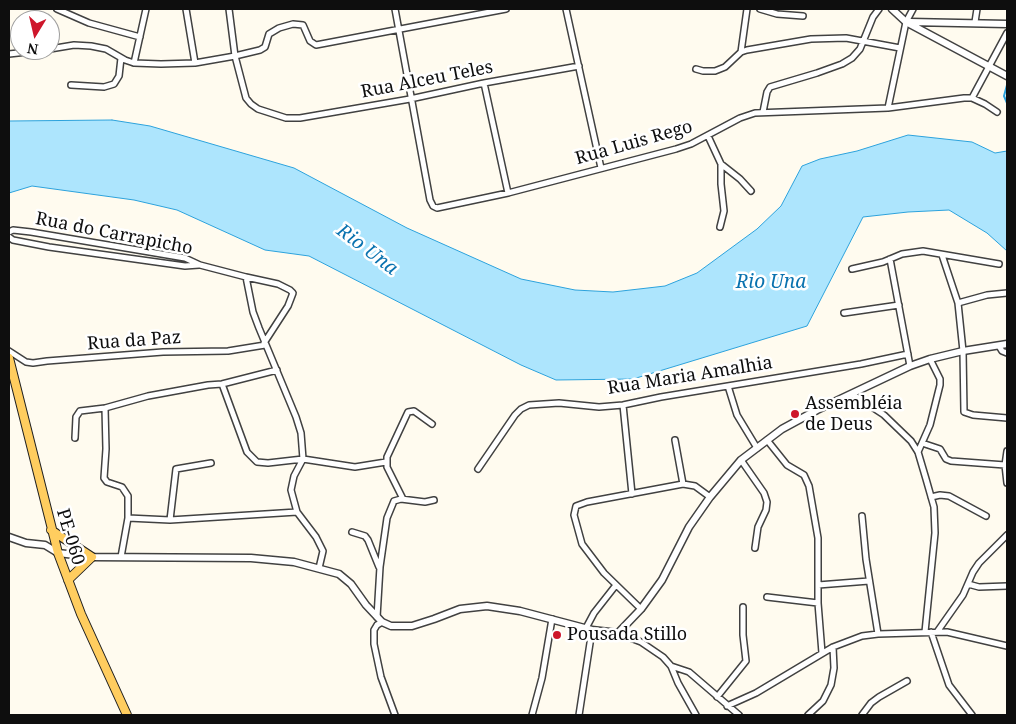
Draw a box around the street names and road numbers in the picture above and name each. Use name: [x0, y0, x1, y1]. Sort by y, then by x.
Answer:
street label: Rua Alceu Teles: [359, 57, 495, 103]
street label: Rua Luis Rego: [573, 116, 695, 170]
street label: Rua do Carrapicho: [34, 208, 194, 260]
street label: Rua da Paz: [86, 327, 182, 355]
street label: Rua Maria Amalhia: [606, 352, 774, 400]
street label: PE-060: [51, 506, 89, 568]

